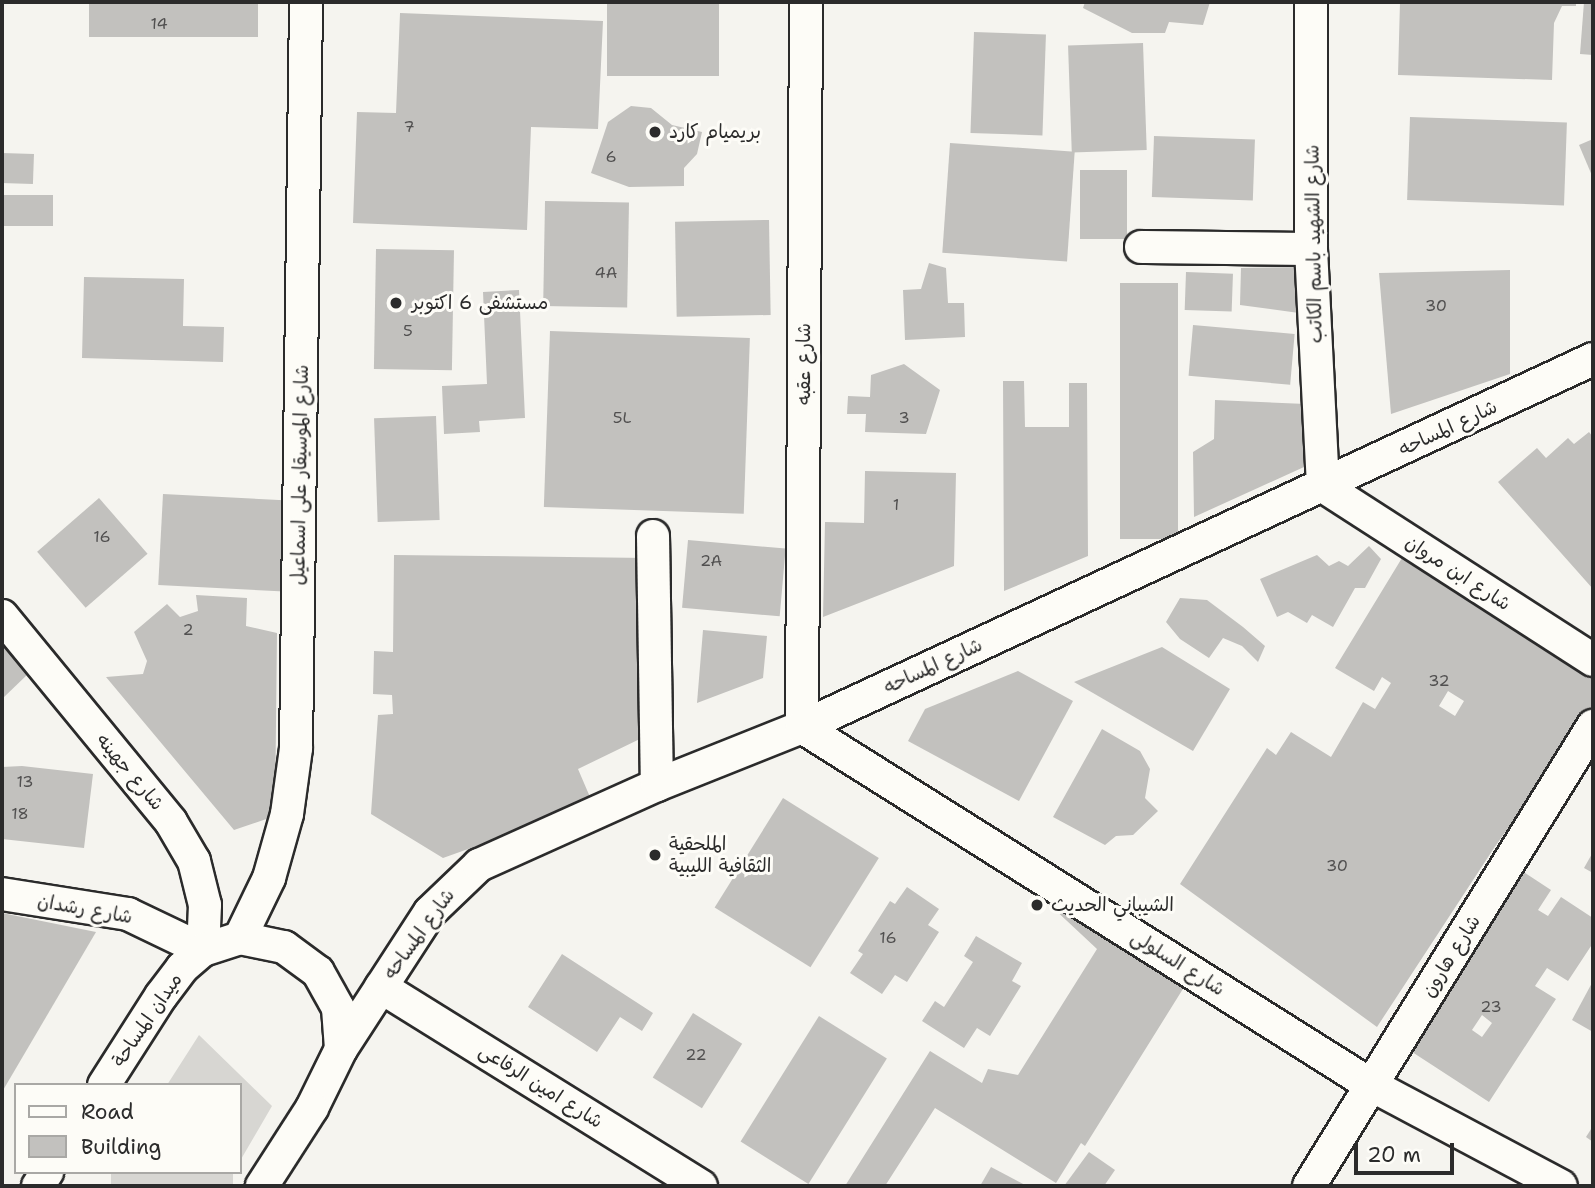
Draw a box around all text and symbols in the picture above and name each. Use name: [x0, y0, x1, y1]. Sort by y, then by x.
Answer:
house number: 14: [150, 14, 168, 34]
house number: 7: [403, 117, 415, 137]
place label: بريميام كارد: [669, 121, 761, 143]
marker: بريميام كارد: [647, 124, 663, 140]
street label: شارع الشهيد باسم الكاتب: [1301, 144, 1327, 344]
house number: 6: [605, 147, 617, 167]
house number: 4A: [595, 263, 617, 283]
place label: مستشفى 6 اكتوبر: [412, 292, 548, 314]
marker: مستشفى 6 اكتوبر: [386, 293, 406, 313]
house number: 30: [1425, 296, 1447, 316]
house number: 5: [403, 321, 413, 341]
street label: شارع عقبه: [793, 323, 815, 405]
street label: شارع الموسيقار على اسماعيل: [287, 364, 313, 586]
street label: شارع المساحه: [1395, 395, 1501, 461]
house number: 5L: [613, 408, 631, 428]
house number: 3: [898, 408, 910, 428]
house number: 1: [893, 495, 899, 515]
house number: 16: [93, 527, 111, 547]
street label: شارع ابن مروان: [1401, 531, 1515, 615]
house number: 2A: [700, 551, 722, 571]
house number: 2: [182, 620, 194, 640]
street label: شارع المساحه: [880, 633, 986, 699]
house number: 32: [1428, 671, 1450, 691]
street label: شارع جهينه: [91, 729, 169, 815]
house number: 13: [16, 772, 34, 792]
house number: 18: [11, 804, 29, 824]
place label: الملحقية الثقافية الليبية: [669, 833, 771, 877]
marker: الملحقية الثقافية الليبية: [647, 847, 663, 863]
house number: 30: [1326, 856, 1348, 876]
street label: شارع المساحه: [379, 884, 459, 984]
street label: شارع رشدان: [36, 889, 134, 929]
place label: الشيباني الحديث: [1051, 894, 1174, 916]
marker: الشيباني الحديث: [1029, 897, 1045, 913]
street label: شارع هارون: [1417, 911, 1485, 1001]
street label: شارع السلولى: [1127, 925, 1229, 1001]
house number: 16: [879, 928, 897, 948]
street label: ميدان المساحة: [107, 969, 187, 1071]
house number: 23: [1480, 997, 1502, 1017]
street label: شارع امين الرفاعى: [475, 1039, 607, 1133]
house number: 22: [685, 1045, 707, 1065]
legend: [14, 1083, 242, 1174]
text: Road: [81, 1098, 134, 1126]
scale bar: [1357, 1128, 1457, 1172]
text: Building: [81, 1133, 161, 1161]
text: 20 m: [1367, 1141, 1421, 1169]

